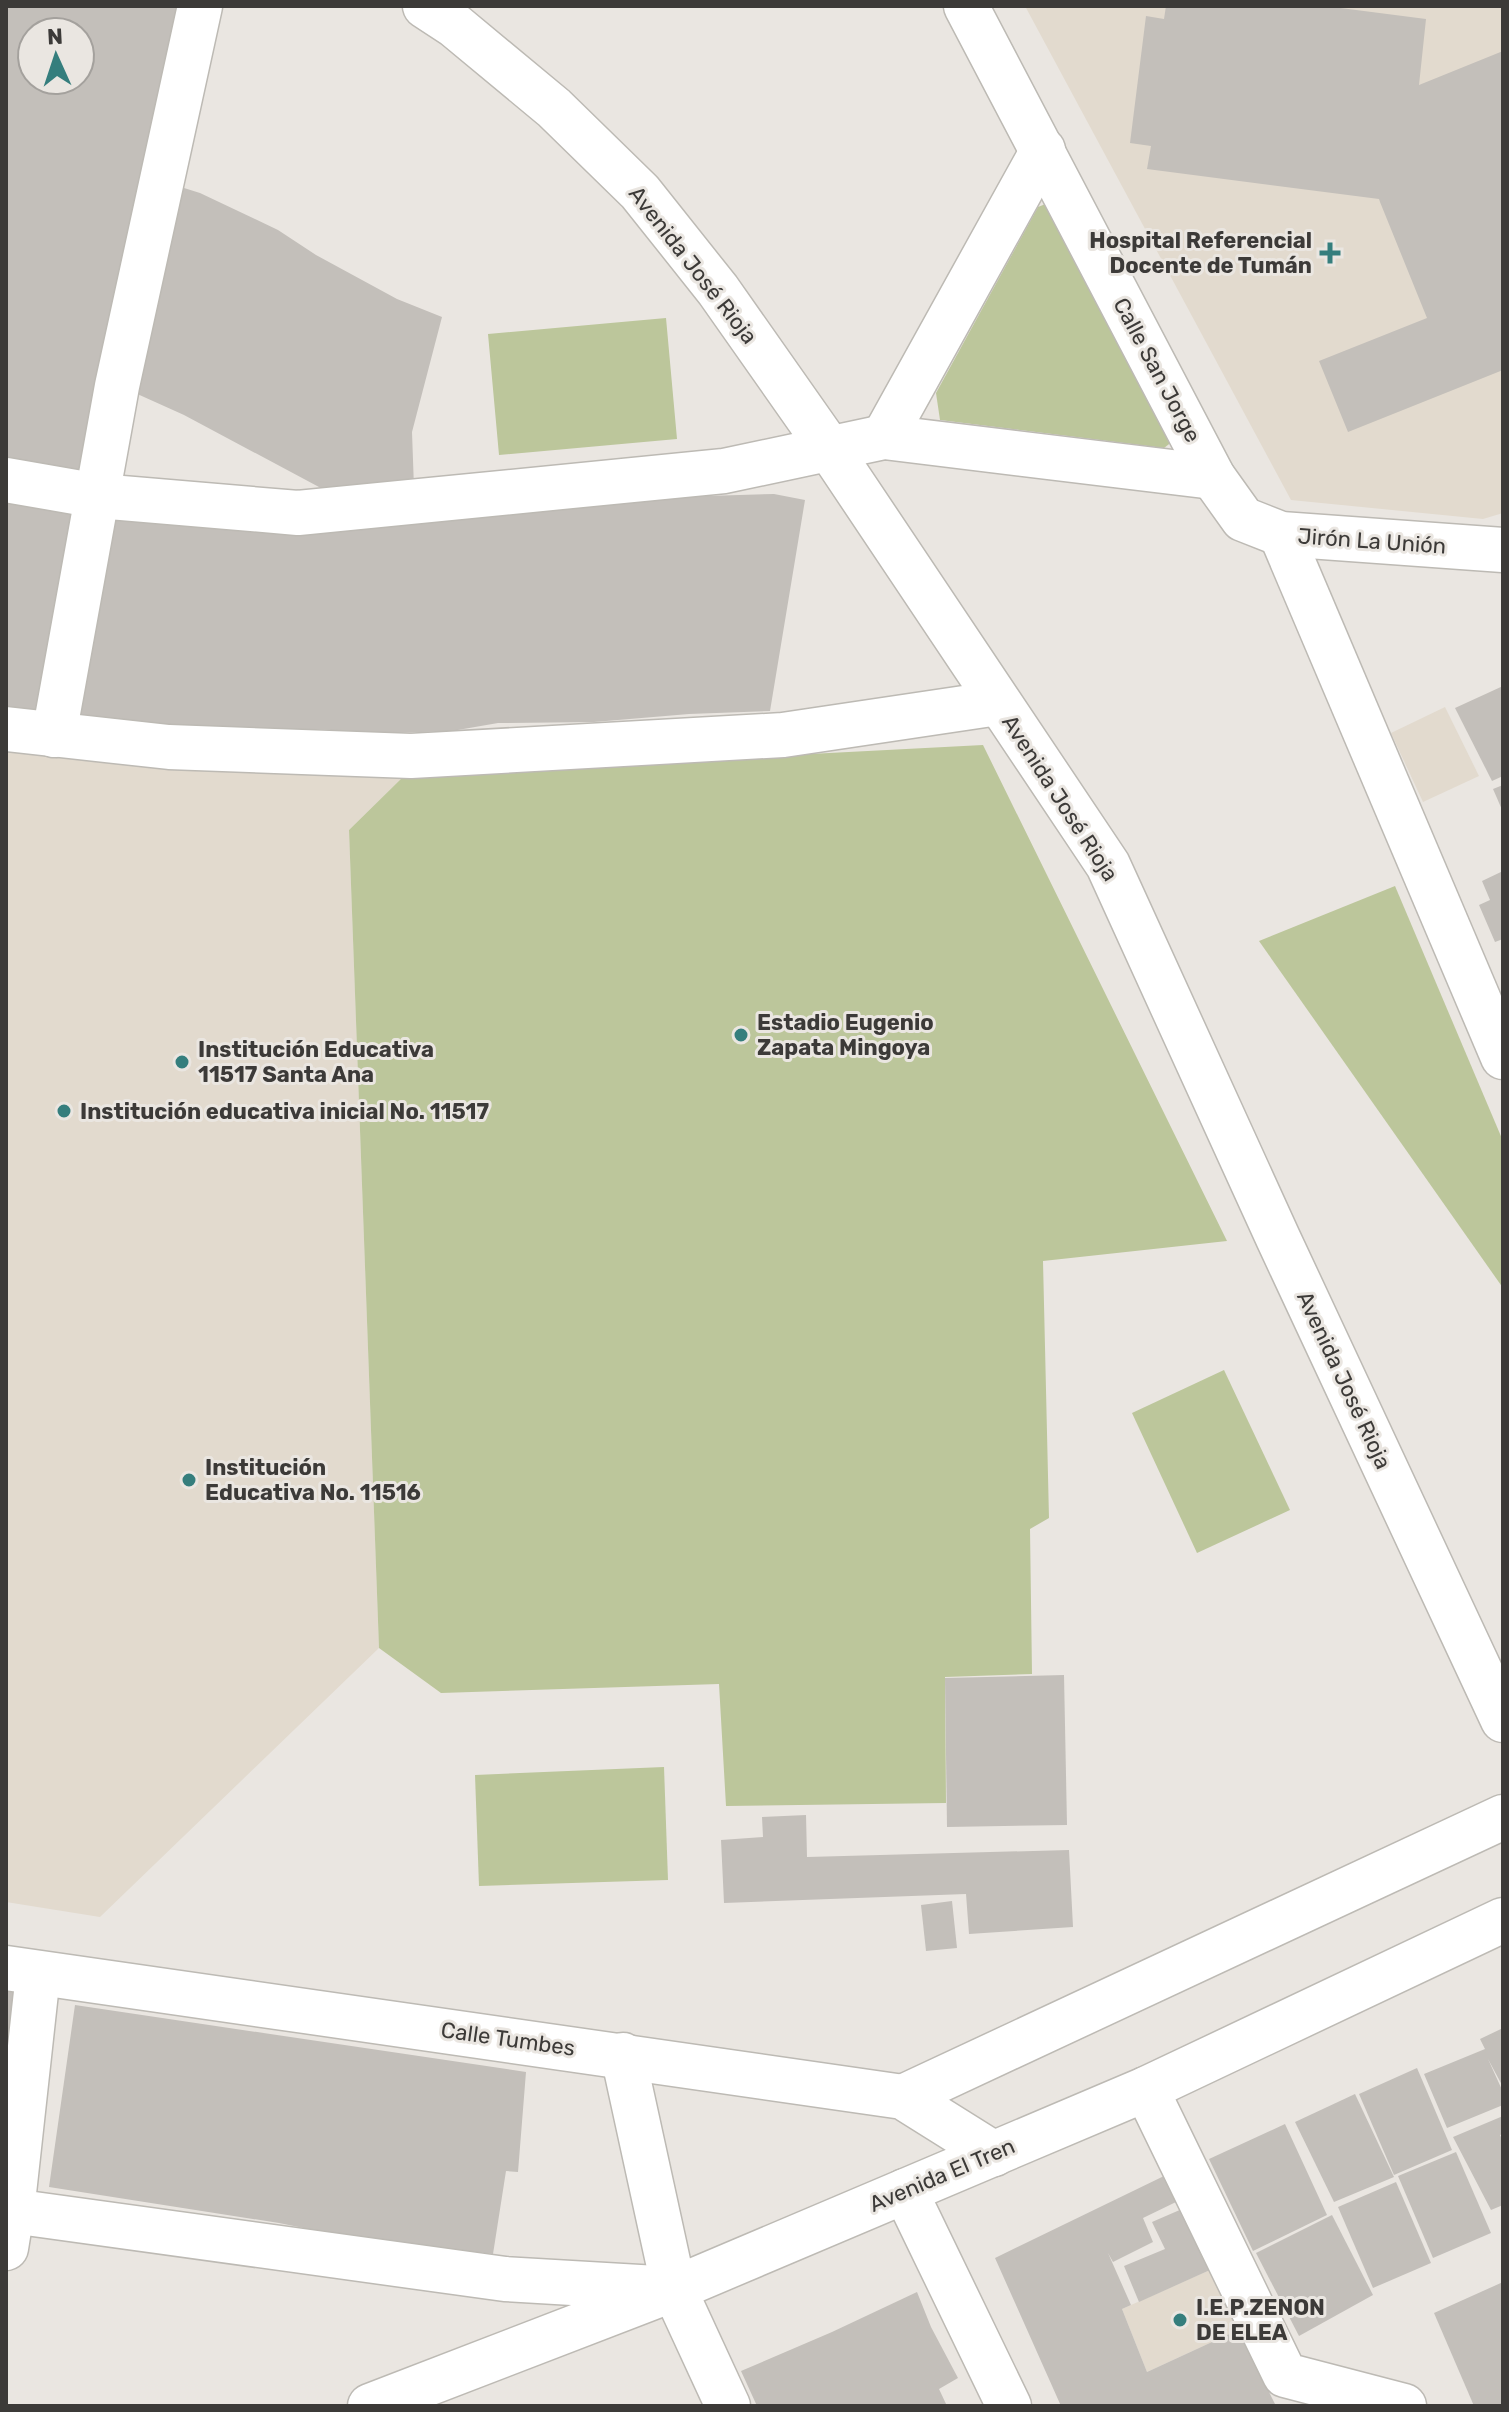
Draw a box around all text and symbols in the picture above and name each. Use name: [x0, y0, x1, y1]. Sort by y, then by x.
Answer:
north arrow: [16, 16, 96, 96]
text: N: [46, 23, 64, 50]
street label: Avenida José Rioja: [623, 181, 763, 349]
place label: Hospital Referencial Docente de Tumán: [1089, 227, 1312, 279]
marker: Hospital Referencial Docente de Tumán: [1319, 242, 1341, 264]
street label: Calle San Jorge: [1108, 293, 1206, 447]
street label: Jirón La Unión: [1297, 522, 1447, 560]
street label: Avenida José Rioja: [996, 710, 1124, 886]
place label: Estadio Eugenio Zapata Mingoya: [757, 1009, 934, 1061]
marker: Estadio Eugenio Zapata Mingoya: [732, 1026, 750, 1044]
place label: Institución Educativa 11517 Santa Ana: [198, 1036, 434, 1088]
marker: Institución Educativa 11517 Santa Ana: [173, 1053, 191, 1071]
place label: Institución educativa inicial No. 11517: [80, 1098, 490, 1125]
marker: Institución educativa inicial No. 11517: [55, 1102, 73, 1120]
street label: Avenida José Rioja: [1291, 1287, 1397, 1473]
place label: Institución Educativa No. 11516: [205, 1454, 421, 1506]
marker: Institución Educativa No. 11516: [180, 1471, 198, 1489]
street label: Calle Tumbes: [439, 2016, 577, 2062]
street label: Avenida El Tren: [865, 2132, 1019, 2218]
place label: I.E.P.ZENON DE ELEA: [1196, 2294, 1325, 2346]
marker: I.E.P.ZENON DE ELEA: [1171, 2311, 1189, 2329]

